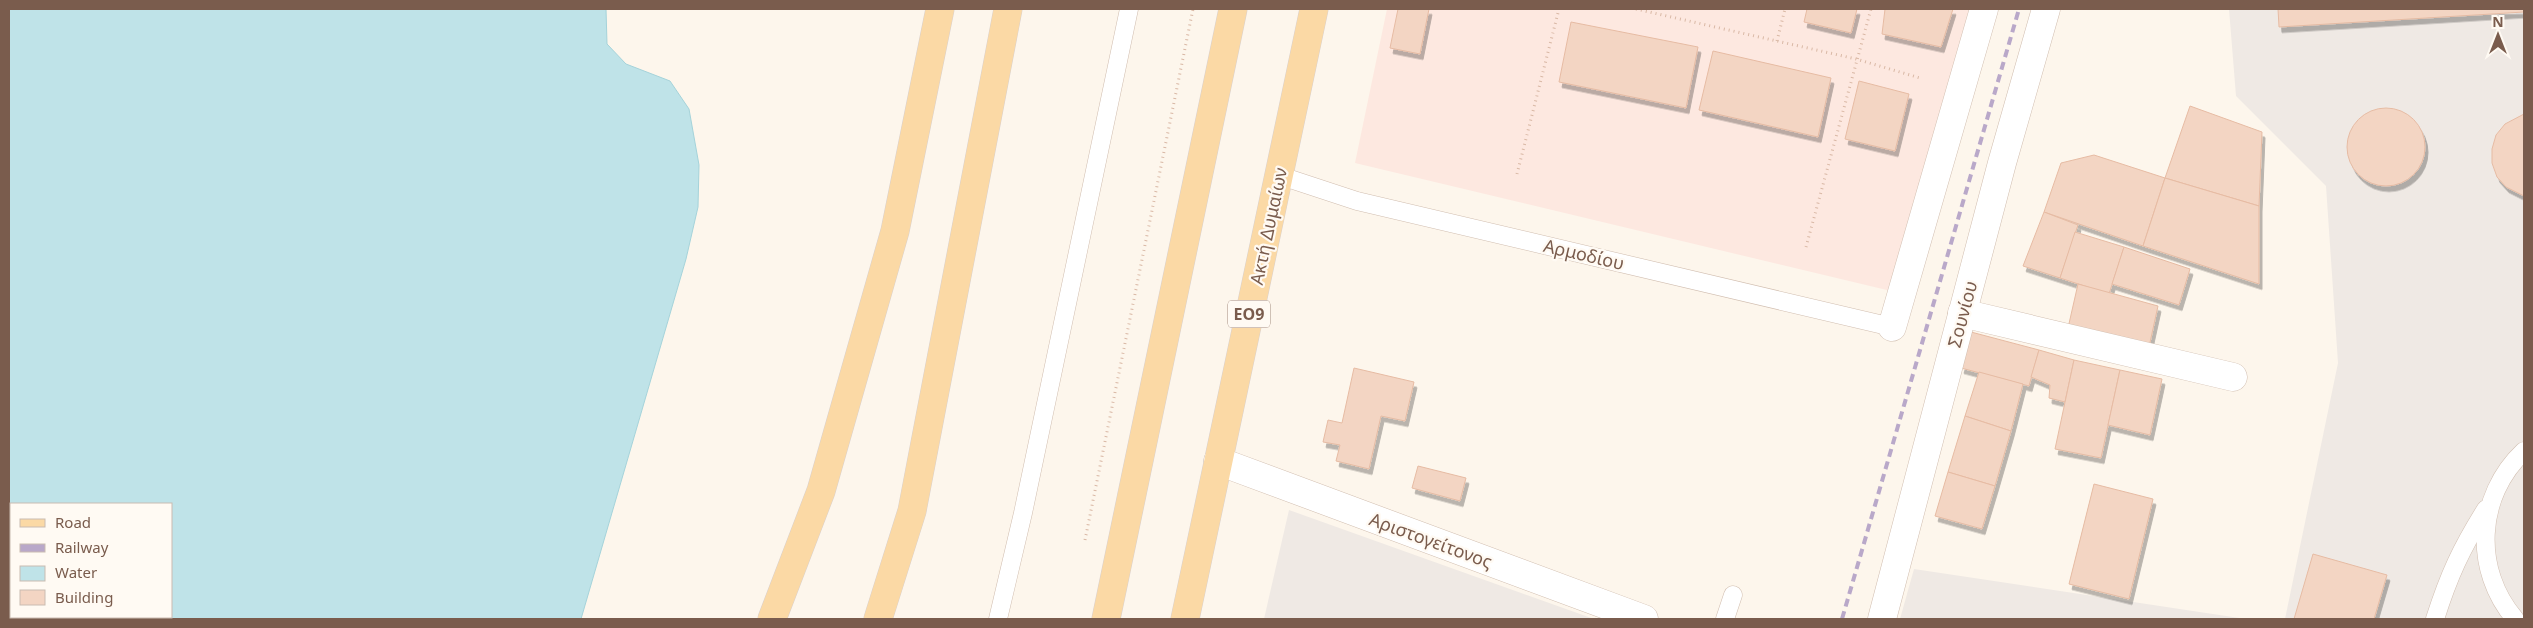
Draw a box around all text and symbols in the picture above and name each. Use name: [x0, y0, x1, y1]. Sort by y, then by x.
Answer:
north arrow: [2473, 10, 2523, 60]
text: N: [2492, 12, 2504, 31]
street label: Ακτή Δυμαίων: [1244, 165, 1292, 287]
street label: Αρμοδίου: [1541, 233, 1627, 275]
street label: Σουνίου: [1942, 278, 1982, 350]
road number: ΕΟ9: [1228, 300, 1270, 328]
legend: [10, 503, 172, 618]
street label: Αριστογείτονος: [1366, 507, 1496, 573]
text: Road: [55, 512, 91, 532]
text: Railway: [55, 537, 109, 557]
text: Water: [55, 562, 97, 582]
text: Building: [55, 587, 113, 607]

